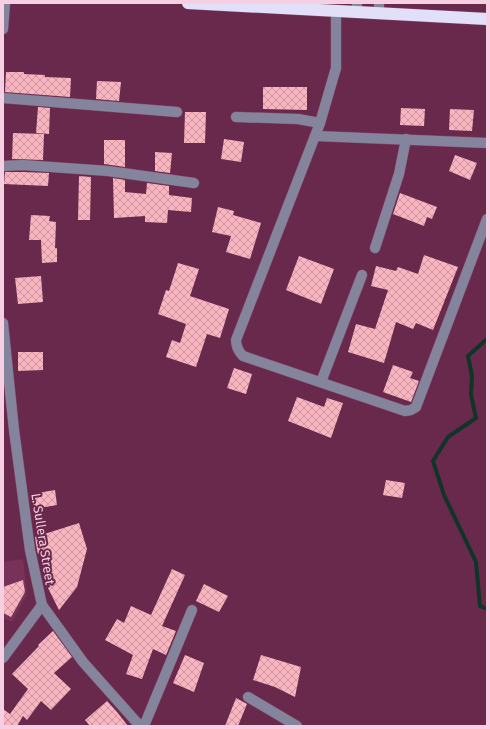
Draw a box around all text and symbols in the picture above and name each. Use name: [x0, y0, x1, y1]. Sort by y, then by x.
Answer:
street label: L. Sullera Street: [28, 492, 58, 586]

